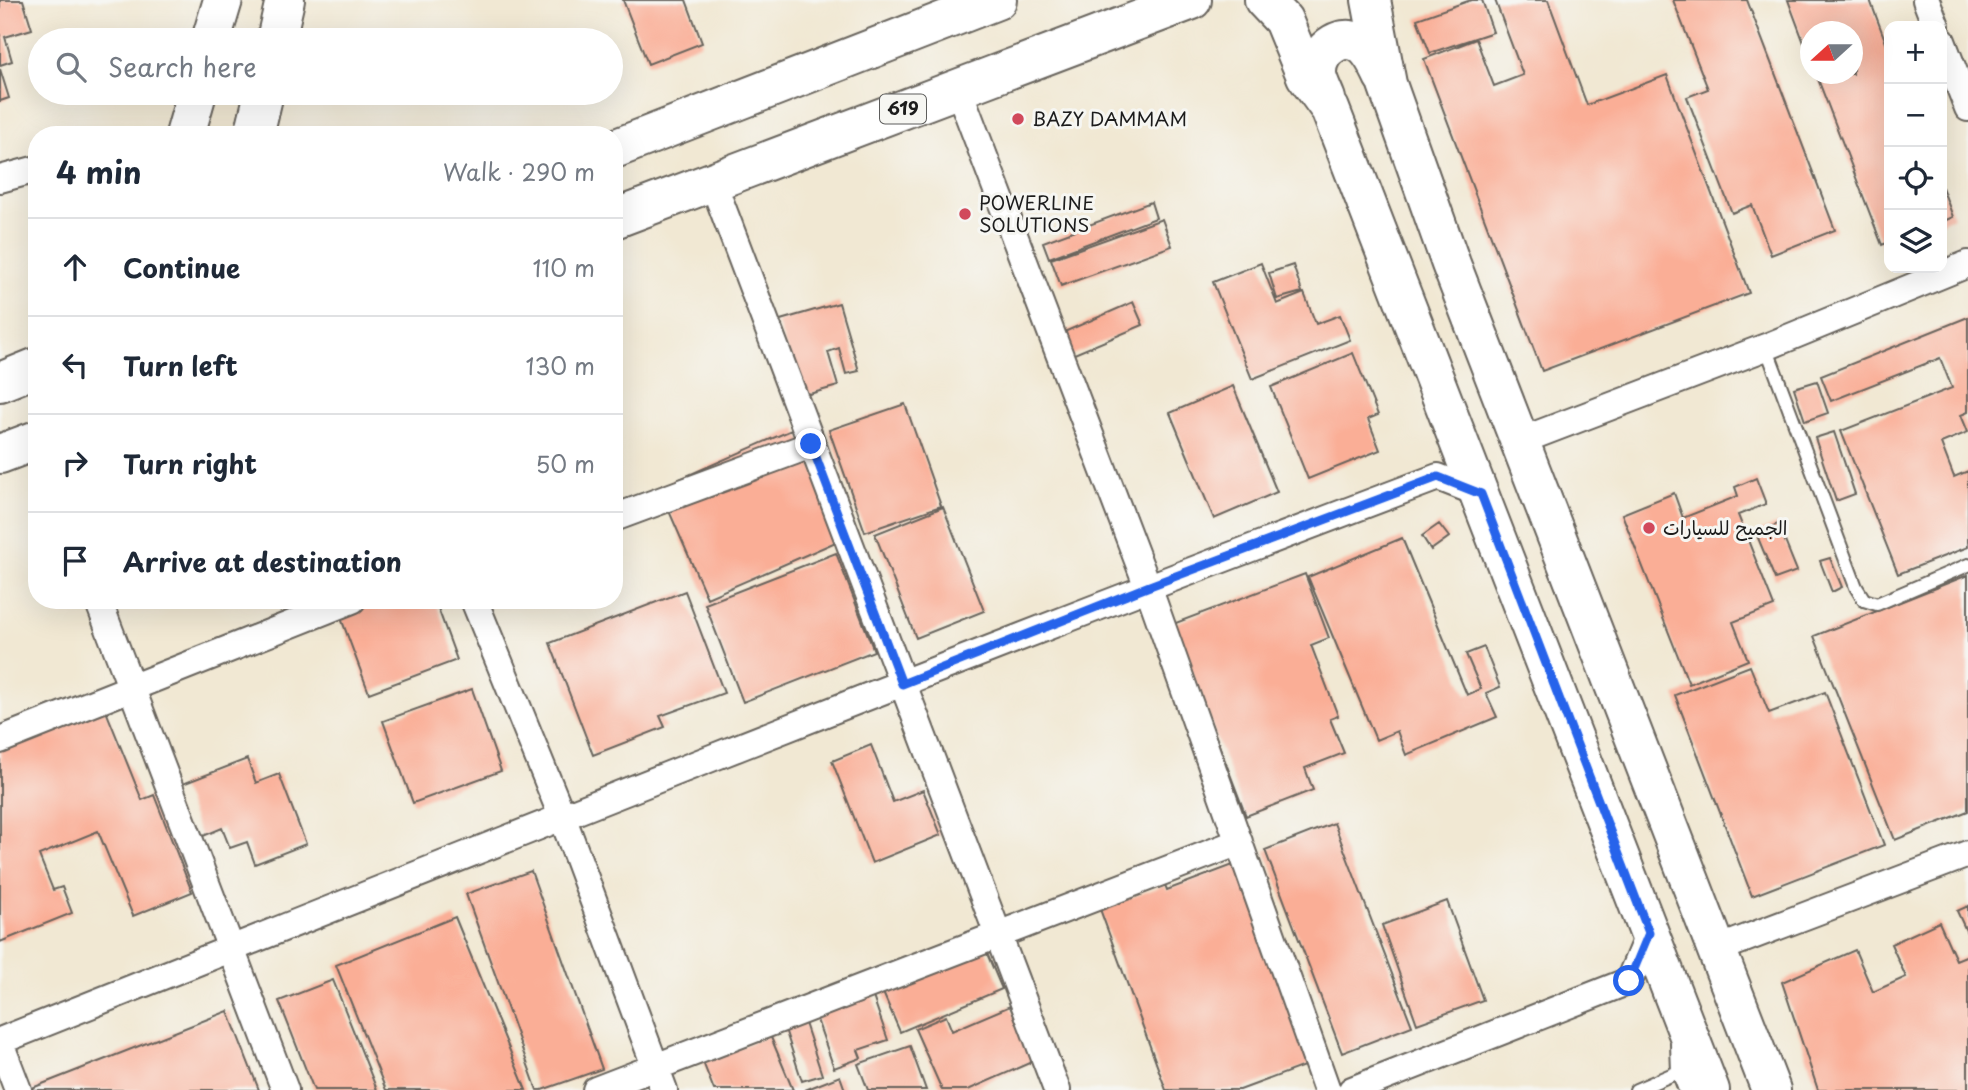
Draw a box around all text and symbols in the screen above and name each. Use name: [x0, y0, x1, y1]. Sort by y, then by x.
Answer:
north arrow: [1800, 21, 1863, 84]
map controls: [1884, 21, 1947, 273]
button: +: [1884, 21, 1947, 84]
search box: [28, 28, 623, 105]
text: Search here: [108, 47, 257, 86]
icon: search: [52, 48, 90, 86]
button: −: [1884, 84, 1947, 147]
road number: 619: [880, 94, 926, 124]
place label: BAZY DAMMAM: [1032, 104, 1187, 132]
marker: BAZY DAMMAM: [1010, 111, 1026, 127]
button: locate: [1884, 147, 1947, 210]
text: 4 min: [56, 149, 142, 194]
text: Walk · 290 m: [443, 154, 595, 189]
place label: POWERLINE SOLUTIONS: [979, 188, 1094, 238]
marker: POWERLINE SOLUTIONS: [957, 206, 973, 222]
button: layers: [1884, 210, 1947, 273]
icon: ahead: [56, 248, 94, 286]
text: Continue: [123, 248, 240, 287]
text: 110 m: [533, 250, 595, 285]
icon: left: [56, 346, 94, 384]
text: Turn left: [123, 346, 238, 385]
text: 130 m: [525, 348, 595, 383]
route end: [795, 428, 826, 459]
icon: right: [56, 444, 94, 482]
text: Turn right: [123, 444, 257, 483]
text: 50 m: [535, 446, 595, 481]
place label: الجميح للسيارات: [1663, 513, 1787, 541]
marker: الجميح للسيارات: [1641, 520, 1657, 536]
icon: arrive: [56, 542, 94, 580]
text: Arrive at destination: [123, 542, 402, 581]
route start: [1613, 965, 1644, 996]

